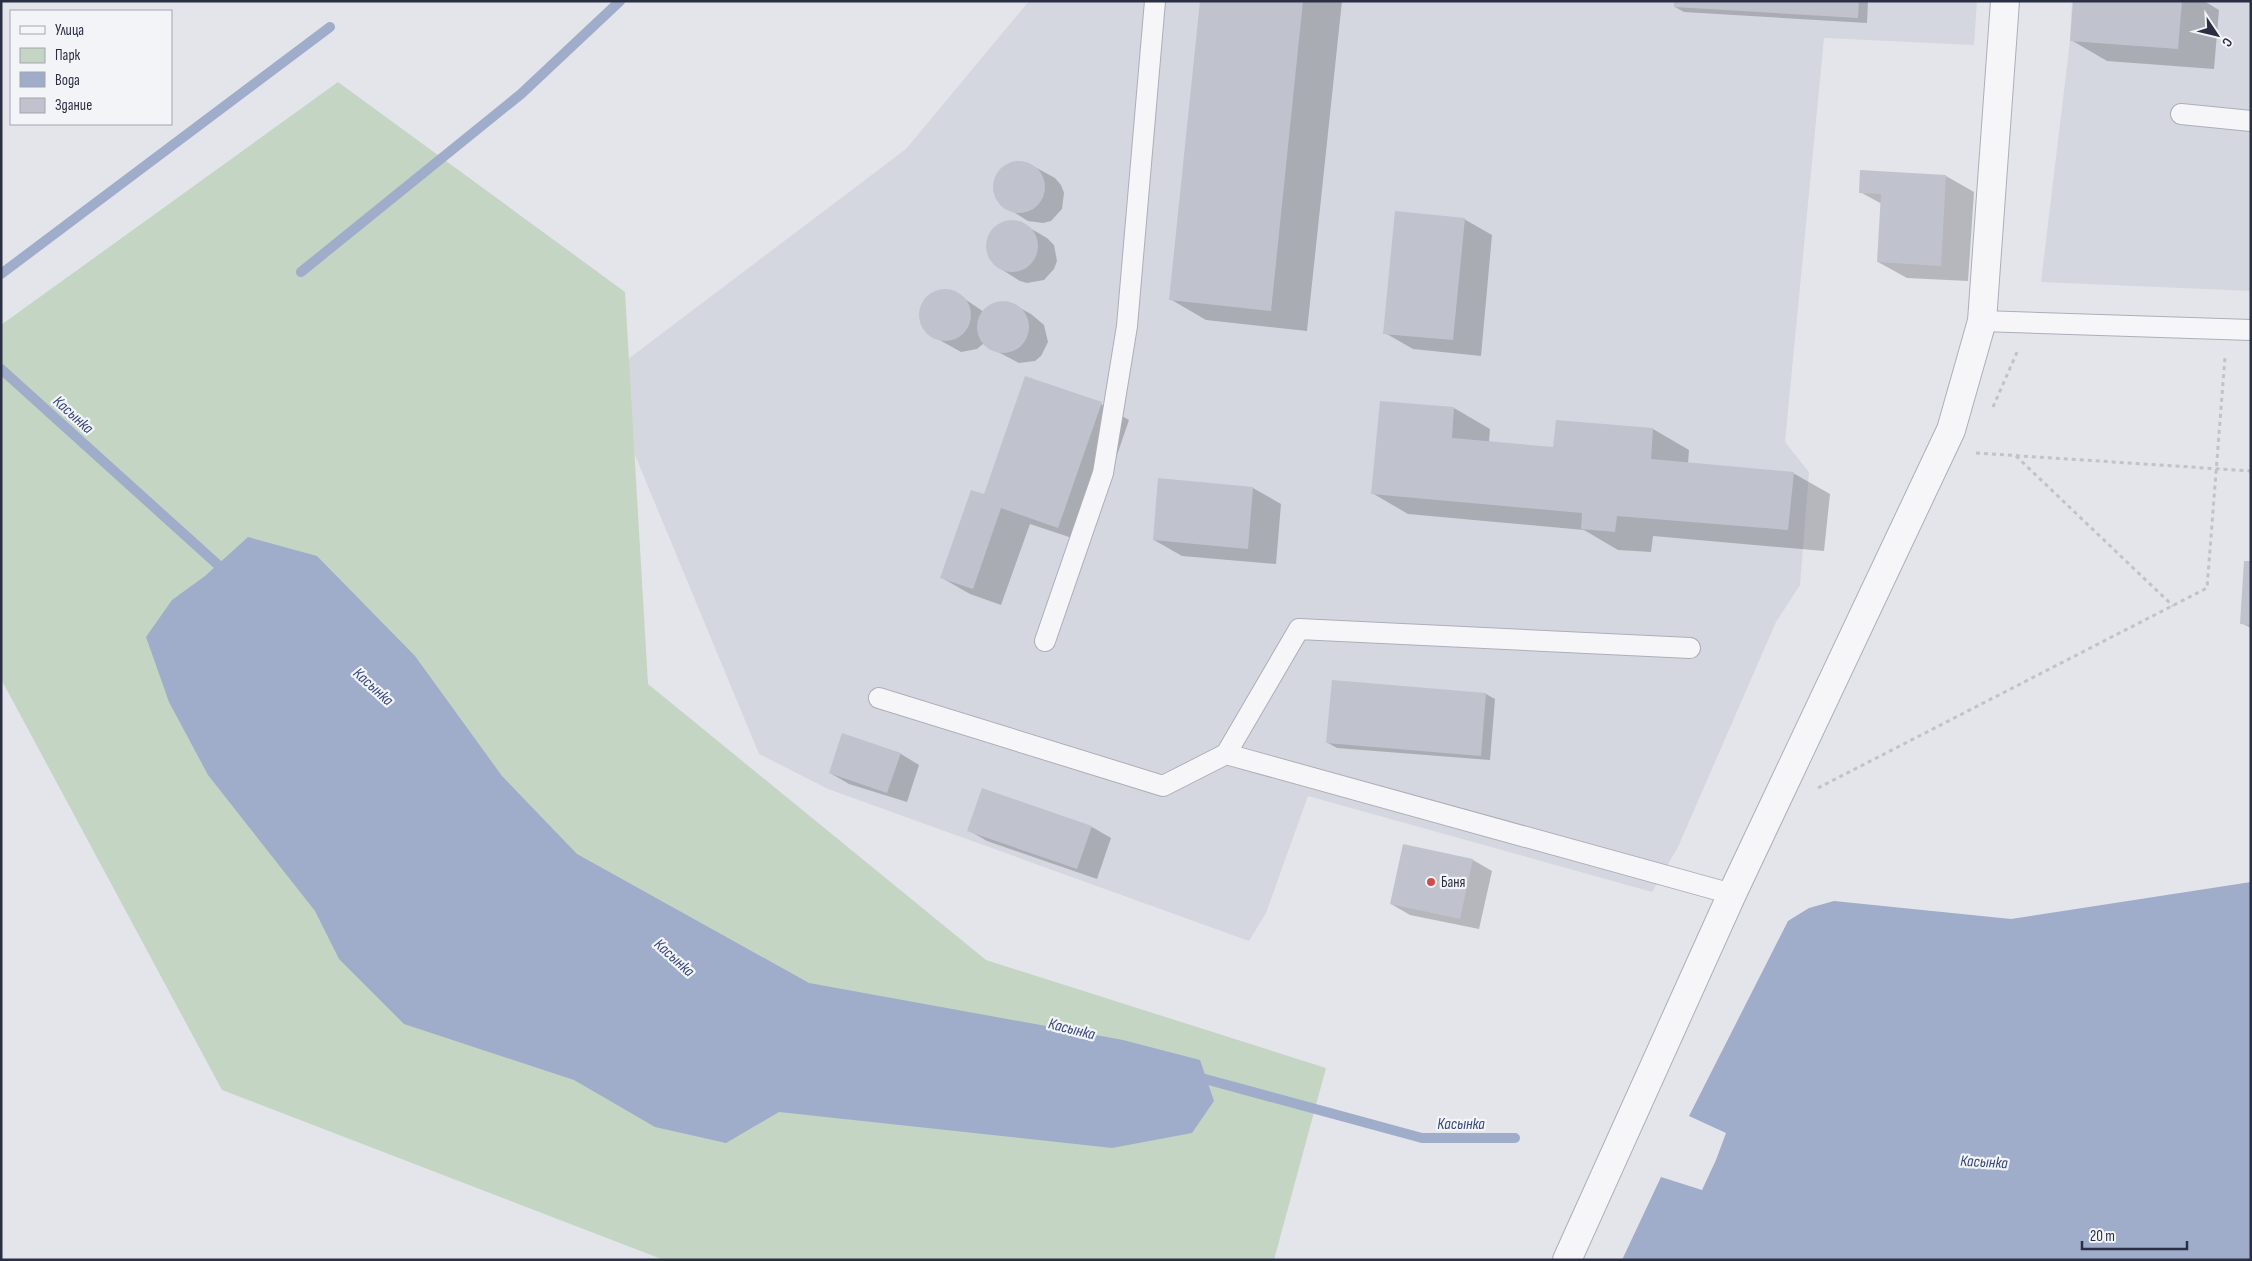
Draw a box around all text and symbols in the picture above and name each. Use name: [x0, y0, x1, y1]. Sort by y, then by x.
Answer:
legend: [10, 10, 172, 125]
north arrow: [2192, 10, 2242, 60]
text: Улица: [55, 21, 84, 40]
text: С: [2218, 34, 2236, 50]
text: Парк: [55, 46, 81, 65]
text: Вода: [55, 71, 80, 90]
text: Здание: [55, 96, 92, 115]
water label: Касынка: [49, 392, 97, 438]
water label: Касынка: [349, 664, 397, 710]
place label: Баня: [1441, 873, 1466, 892]
marker: Баня: [1425, 876, 1437, 888]
water label: Касынка: [650, 935, 698, 981]
water label: Касынка: [1046, 1014, 1097, 1045]
water label: Касынка: [1437, 1115, 1485, 1134]
water label: Касынка: [1960, 1152, 2009, 1173]
scale bar: [2082, 1218, 2187, 1250]
text: 20 m: [2090, 1227, 2115, 1246]

